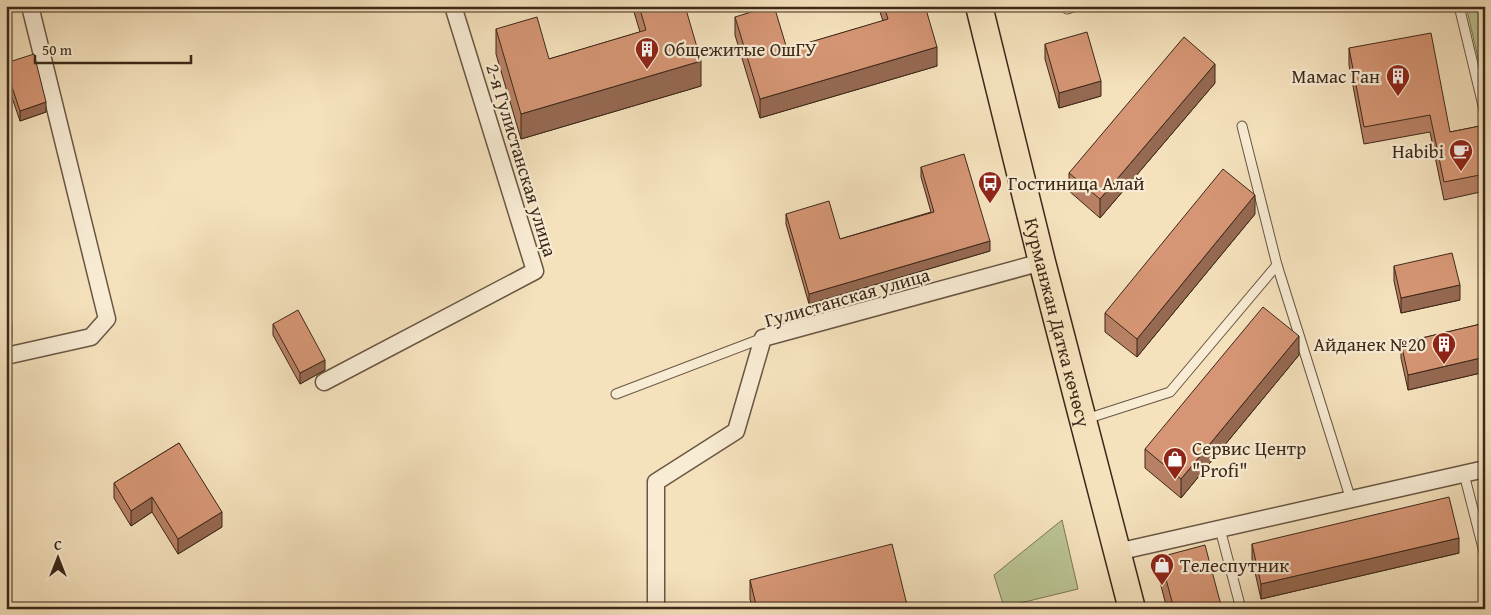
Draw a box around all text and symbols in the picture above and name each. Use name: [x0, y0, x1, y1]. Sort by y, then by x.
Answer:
scale bar: [35, 32, 191, 64]
place label: Общежитые ОшГУ: [664, 35, 817, 63]
building icon: Общежитые ОшГУ: [634, 36, 660, 70]
text: 50 m: [42, 39, 73, 60]
street label: 2-я Гулистанская улица: [479, 60, 565, 260]
place label: Мамас Ган: [1292, 62, 1380, 90]
building icon: Мамас Ган: [1385, 63, 1411, 97]
place label: Habibi: [1392, 137, 1444, 165]
cafe icon: Habibi: [1448, 138, 1474, 172]
place label: Гостиница Алай: [1008, 169, 1145, 197]
bus stop icon: Гостиница Алай: [977, 170, 1003, 204]
street label: Курманжан Датка көчөсү: [1018, 215, 1098, 430]
street label: Гулистанская улица: [761, 260, 933, 334]
place label: Айданек №20: [1314, 330, 1426, 358]
building icon: Айданек №20: [1431, 331, 1457, 365]
place label: Сервис Центр "Profi": [1192, 434, 1306, 484]
shop icon: Сервис Центр "Profi": [1162, 446, 1188, 480]
north arrow: [32, 532, 82, 582]
text: С: [54, 535, 62, 555]
place label: Телеспутник: [1180, 551, 1289, 579]
shop icon: Телеспутник: [1149, 552, 1175, 586]

